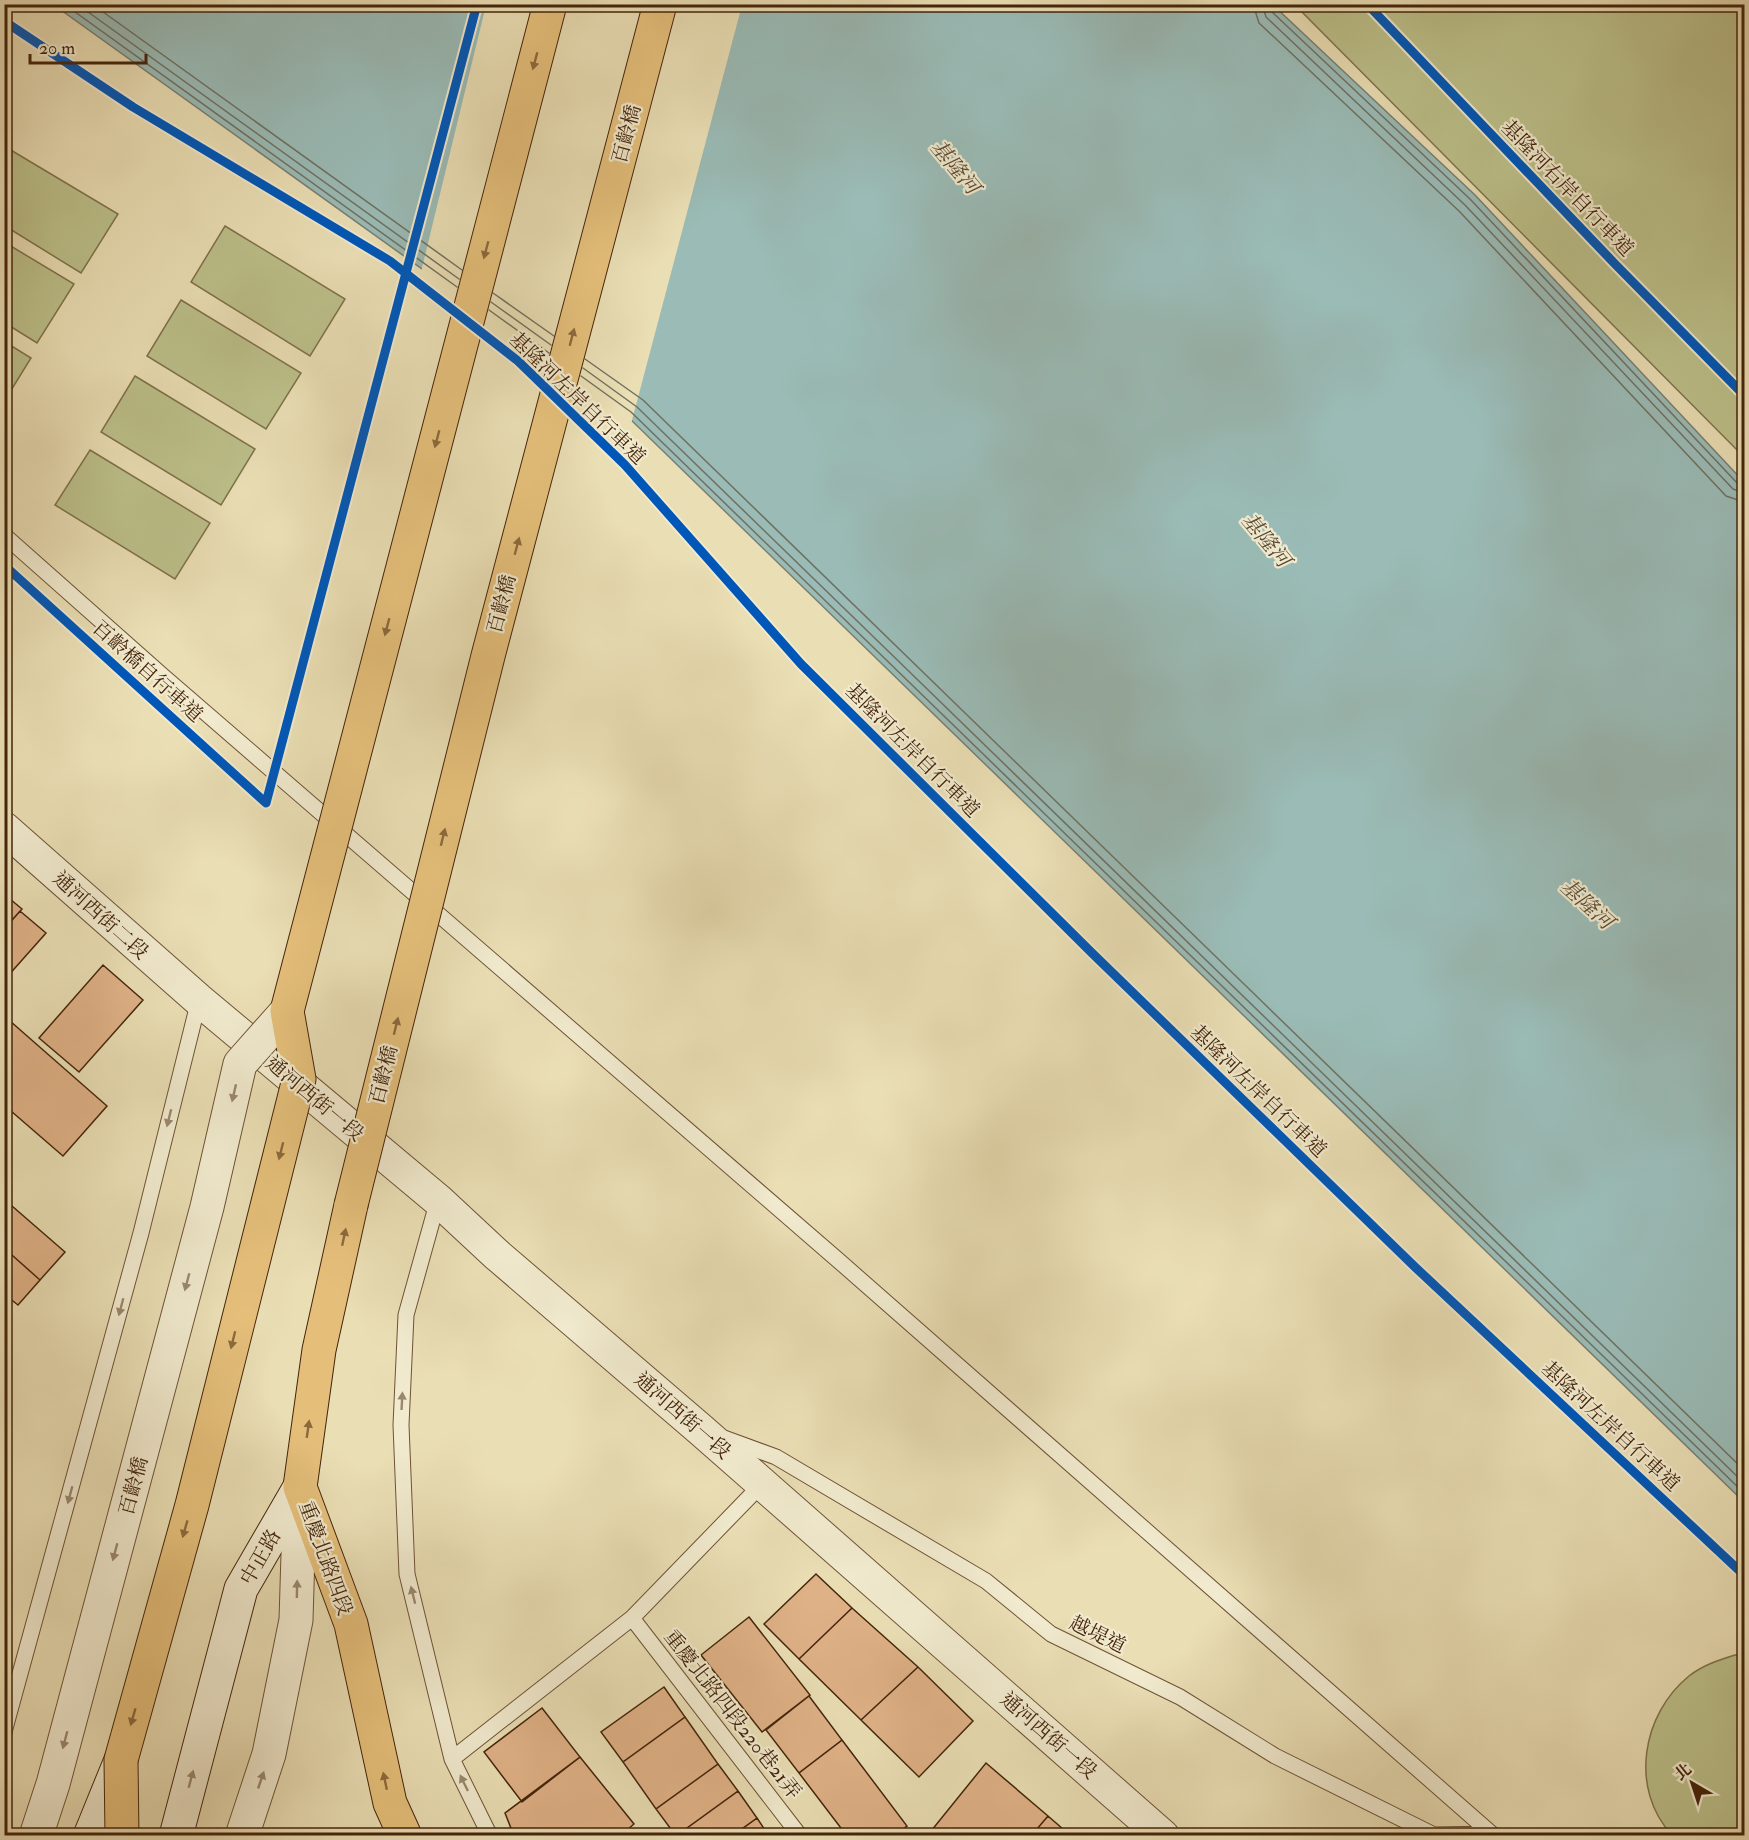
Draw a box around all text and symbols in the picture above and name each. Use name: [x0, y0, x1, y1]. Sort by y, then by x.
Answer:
scale bar: [30, 27, 146, 65]
text: 20 m: [39, 37, 75, 60]
one-way arrow: [529, 52, 539, 70]
street label: 百齡橋: [607, 102, 646, 166]
street label: 基隆河右岸自行車道: [1496, 115, 1639, 262]
water label: 基隆河: [924, 135, 988, 203]
one-way arrow: [480, 241, 490, 259]
street label: 基隆河左岸自行車道: [504, 327, 651, 470]
one-way arrow: [568, 328, 577, 346]
one-way arrow: [431, 429, 441, 448]
water label: 基隆河: [1235, 508, 1299, 576]
one-way arrow: [512, 537, 522, 555]
street label: 百齡橋: [482, 572, 521, 636]
street label: 百齡橋自行車道: [87, 615, 208, 728]
one-way arrow: [382, 618, 392, 636]
street label: 基隆河左岸自行車道: [840, 678, 985, 823]
one-way arrow: [438, 828, 448, 846]
street label: 通河西街二段: [48, 866, 154, 965]
water label: 基隆河: [1554, 873, 1622, 938]
one-way arrow: [391, 1017, 401, 1035]
street label: 基隆河左岸自行車道: [1185, 1020, 1332, 1163]
street label: 百齡橋: [364, 1043, 403, 1107]
street label: 通河西街一段: [261, 1050, 369, 1147]
one-way arrow: [228, 1084, 238, 1102]
one-way arrow: [164, 1109, 174, 1128]
one-way arrow: [275, 1142, 285, 1160]
one-way arrow: [340, 1228, 349, 1247]
one-way arrow: [182, 1273, 192, 1292]
one-way arrow: [116, 1298, 125, 1316]
one-way arrow: [228, 1331, 238, 1349]
street label: 基隆河左岸自行車道: [1536, 1356, 1685, 1497]
street label: 通河西街一段: [629, 1367, 736, 1464]
one-way arrow: [398, 1392, 407, 1411]
one-way arrow: [303, 1419, 312, 1438]
street label: 百齡橋: [114, 1454, 153, 1518]
one-way arrow: [65, 1487, 74, 1505]
street label: 重慶北路四段: [293, 1498, 358, 1619]
one-way arrow: [180, 1520, 190, 1538]
street label: 中正路: [235, 1525, 286, 1589]
one-way arrow: [110, 1543, 120, 1561]
one-way arrow: [292, 1580, 302, 1599]
one-way arrow: [407, 1586, 417, 1604]
street label: 越堤道: [1065, 1610, 1130, 1659]
street label: 重慶北路四段220巷21弄: [659, 1625, 806, 1804]
street label: 通河西街一段: [995, 1687, 1102, 1784]
one-way arrow: [128, 1708, 137, 1726]
one-way arrow: [60, 1732, 69, 1750]
north arrow: [1662, 1753, 1722, 1813]
text: 北: [1671, 1759, 1696, 1785]
one-way arrow: [186, 1770, 196, 1788]
one-way arrow: [256, 1771, 266, 1789]
one-way arrow: [380, 1772, 390, 1790]
one-way arrow: [459, 1774, 469, 1791]

